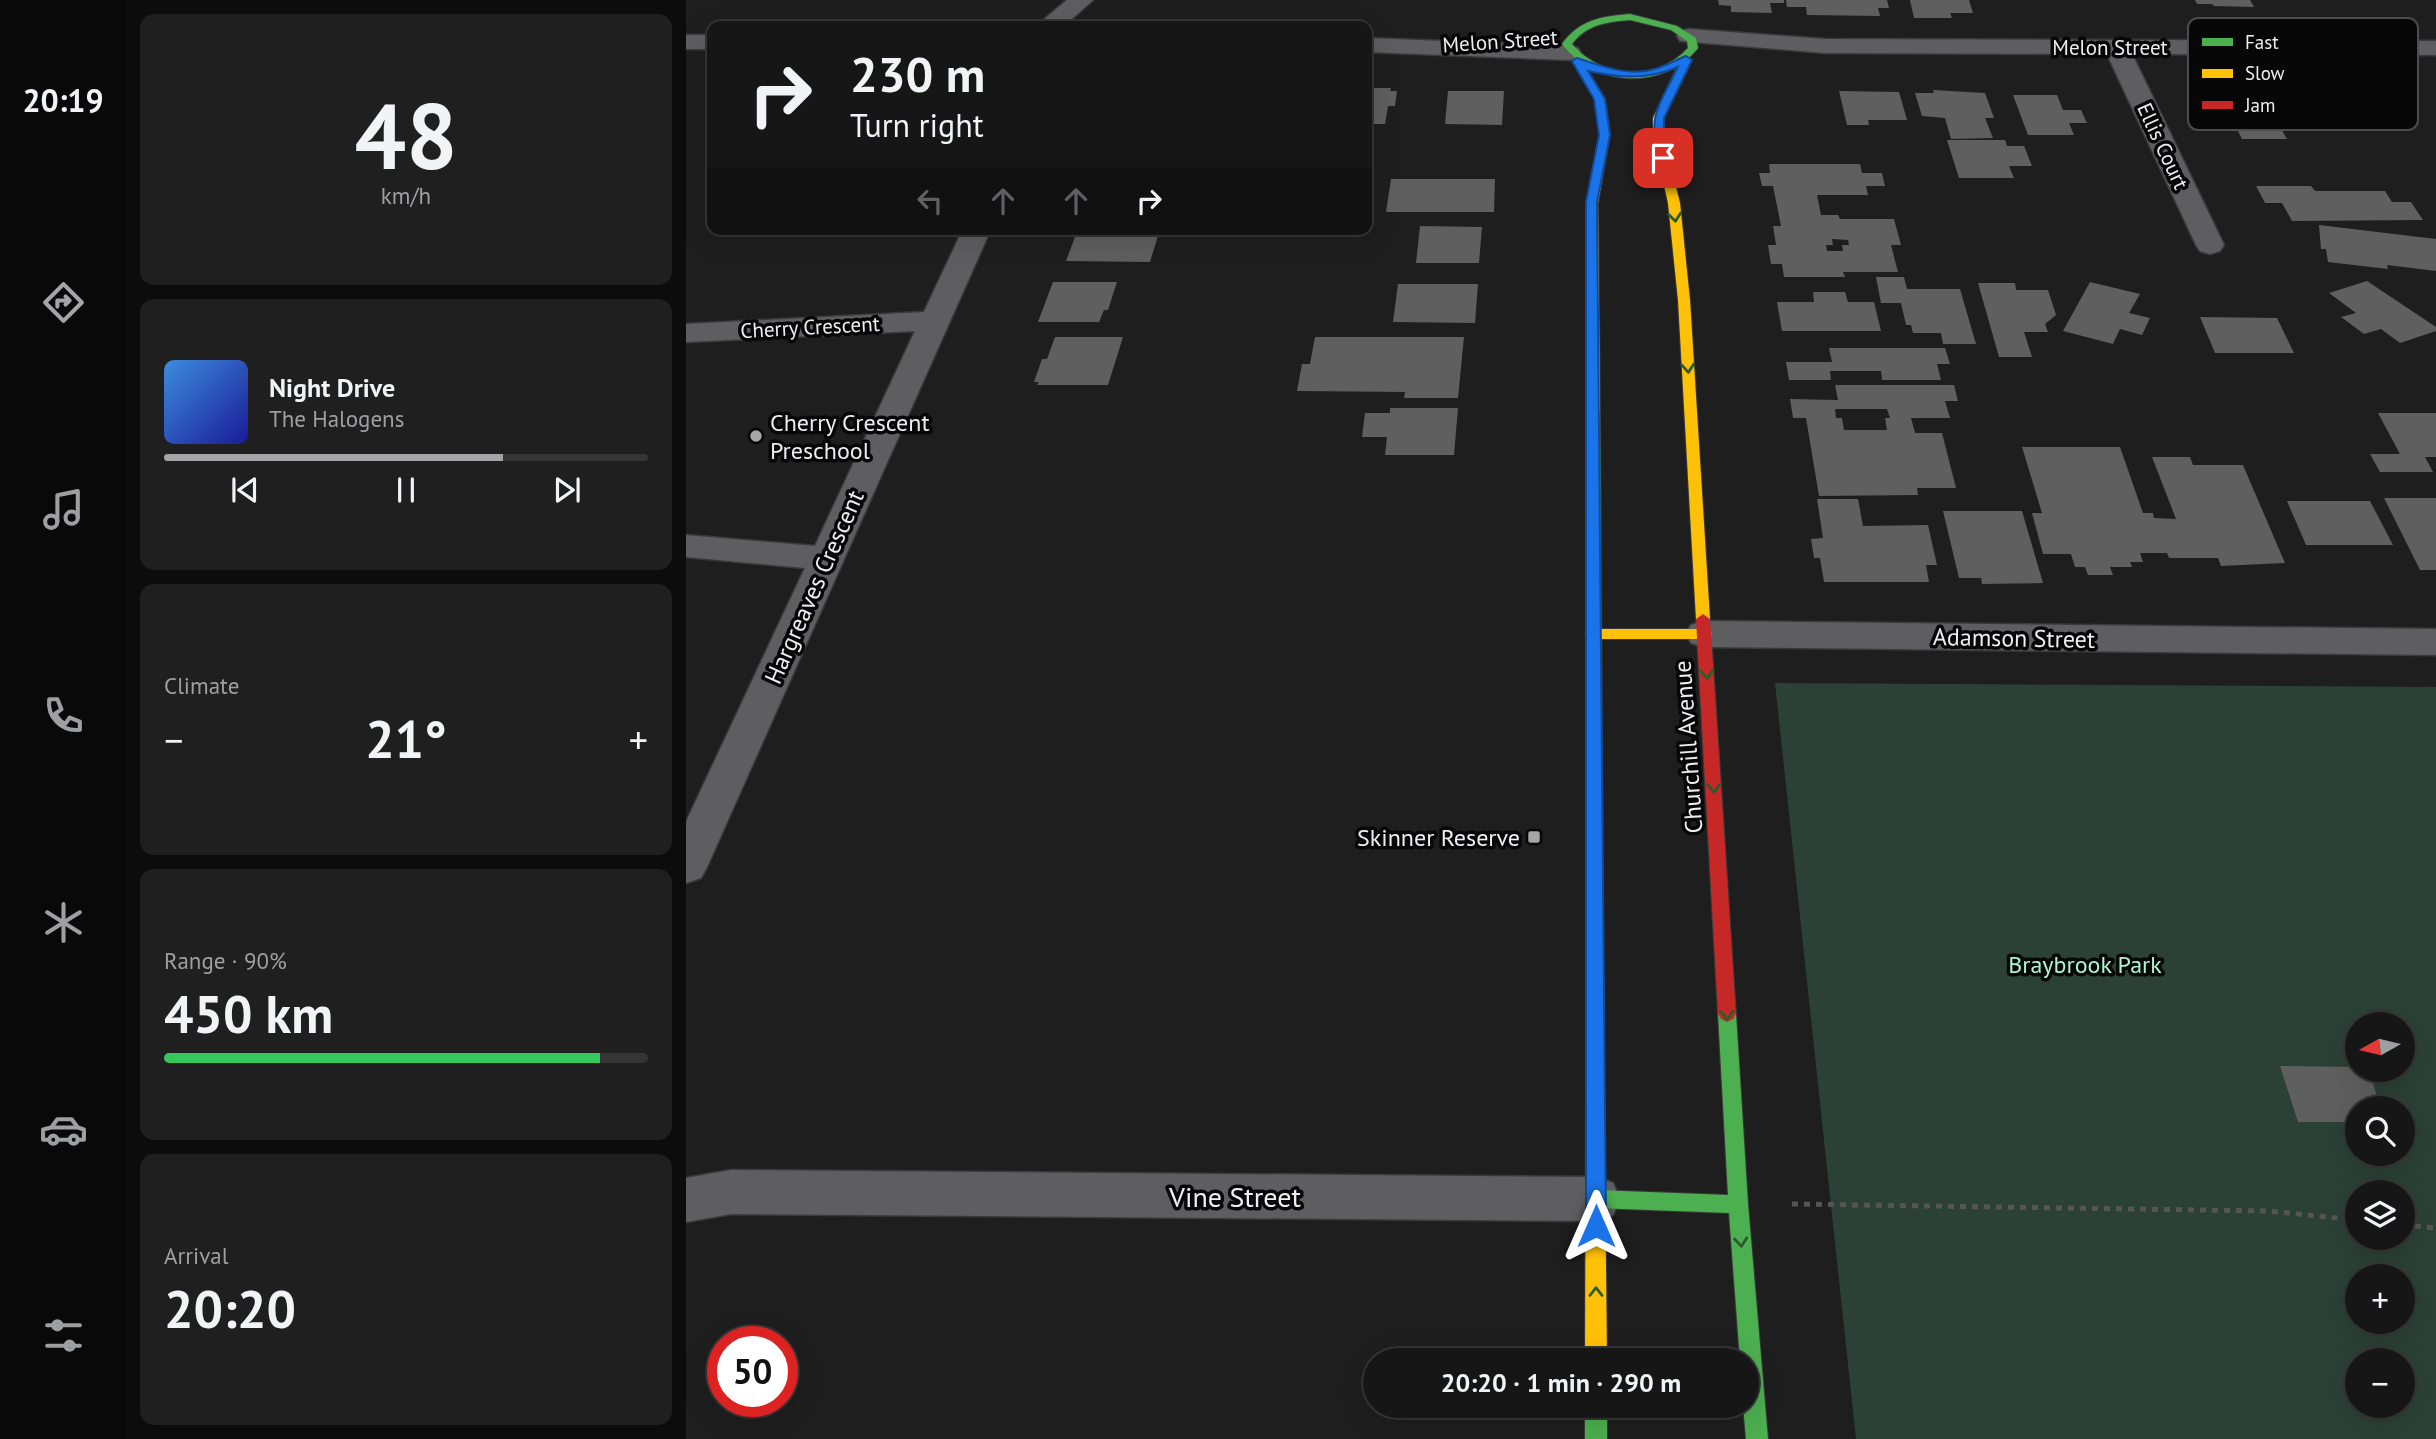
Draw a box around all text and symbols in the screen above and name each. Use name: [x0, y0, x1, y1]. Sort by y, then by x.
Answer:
legend: [2188, 18, 2418, 130]
street label: Melon Street: [1441, 24, 1559, 58]
text: Fast: [2245, 30, 2279, 54]
street label: Melon Street: [2052, 34, 2168, 61]
text: 230 m: [850, 42, 985, 106]
icon: right: [735, 49, 826, 140]
text: Slow: [2245, 61, 2285, 85]
text: 48: [354, 76, 458, 194]
text: 20:19: [22, 79, 104, 121]
text: Jam: [2244, 93, 2275, 117]
street label: Ellis Court: [2131, 98, 2195, 194]
text: Turn right: [850, 104, 984, 146]
pin: [1633, 128, 1693, 188]
icon: arrive: [1644, 139, 1682, 177]
text: km/h: [381, 181, 431, 210]
icon: left: [911, 182, 949, 220]
icon: ahead: [984, 182, 1022, 220]
icon: ahead: [1057, 182, 1095, 220]
icon: right: [1130, 182, 1168, 220]
one-way arrow: [1667, 212, 1682, 223]
icon: directions: [39, 278, 88, 327]
street label: Cherry Crescent: [740, 310, 880, 344]
one-way arrow: [1680, 363, 1695, 374]
text: Night Drive: [269, 371, 395, 404]
text: The Halogens: [269, 404, 404, 433]
place label: Cherry Crescent Preschool: [770, 407, 930, 466]
marker: Cherry Crescent Preschool: [748, 428, 764, 444]
icon: previous: [226, 471, 264, 509]
icon: pause: [387, 471, 425, 509]
icon: next: [548, 471, 586, 509]
icon: music: [39, 485, 88, 534]
street label: Hargreaves Crescent: [757, 485, 871, 689]
street label: Adamson Street: [1933, 621, 2095, 655]
street label: Churchill Avenue: [1667, 660, 1709, 834]
one-way arrow: [1699, 669, 1714, 680]
text: Climate: [164, 671, 239, 700]
icon: phone: [39, 691, 88, 740]
text: 21°: [365, 705, 447, 772]
text: −: [164, 715, 183, 764]
text: +: [629, 715, 648, 764]
one-way arrow: [1706, 782, 1721, 793]
place label: Skinner Reserve: [1357, 822, 1520, 853]
marker: Skinner Reserve: [1526, 829, 1542, 845]
icon: climate: [39, 898, 88, 947]
text: Range · 90%: [164, 946, 287, 975]
park label: Braybrook Park: [2008, 949, 2162, 980]
text: 450 km: [164, 980, 333, 1047]
one-way arrow: [1719, 1009, 1734, 1020]
north arrow: [2345, 1012, 2415, 1082]
map controls: [2345, 1012, 2415, 1418]
button: search: [2345, 1096, 2415, 1166]
icon: car: [39, 1105, 88, 1154]
street label: Vine Street: [1168, 1178, 1301, 1215]
button: layers: [2345, 1180, 2415, 1250]
position arrow: [1559, 1189, 1633, 1263]
one-way arrow: [1733, 1237, 1748, 1248]
text: Arrival: [164, 1241, 228, 1270]
button: +: [2345, 1264, 2415, 1334]
text: 20:20: [164, 1275, 296, 1342]
one-way arrow: [1588, 1286, 1604, 1296]
icon: filters: [39, 1311, 88, 1360]
speed limit sign: 50: [707, 1326, 798, 1417]
button: −: [2345, 1348, 2415, 1418]
text: 20:20 · 1 min · 290 m: [1441, 1366, 1681, 1399]

